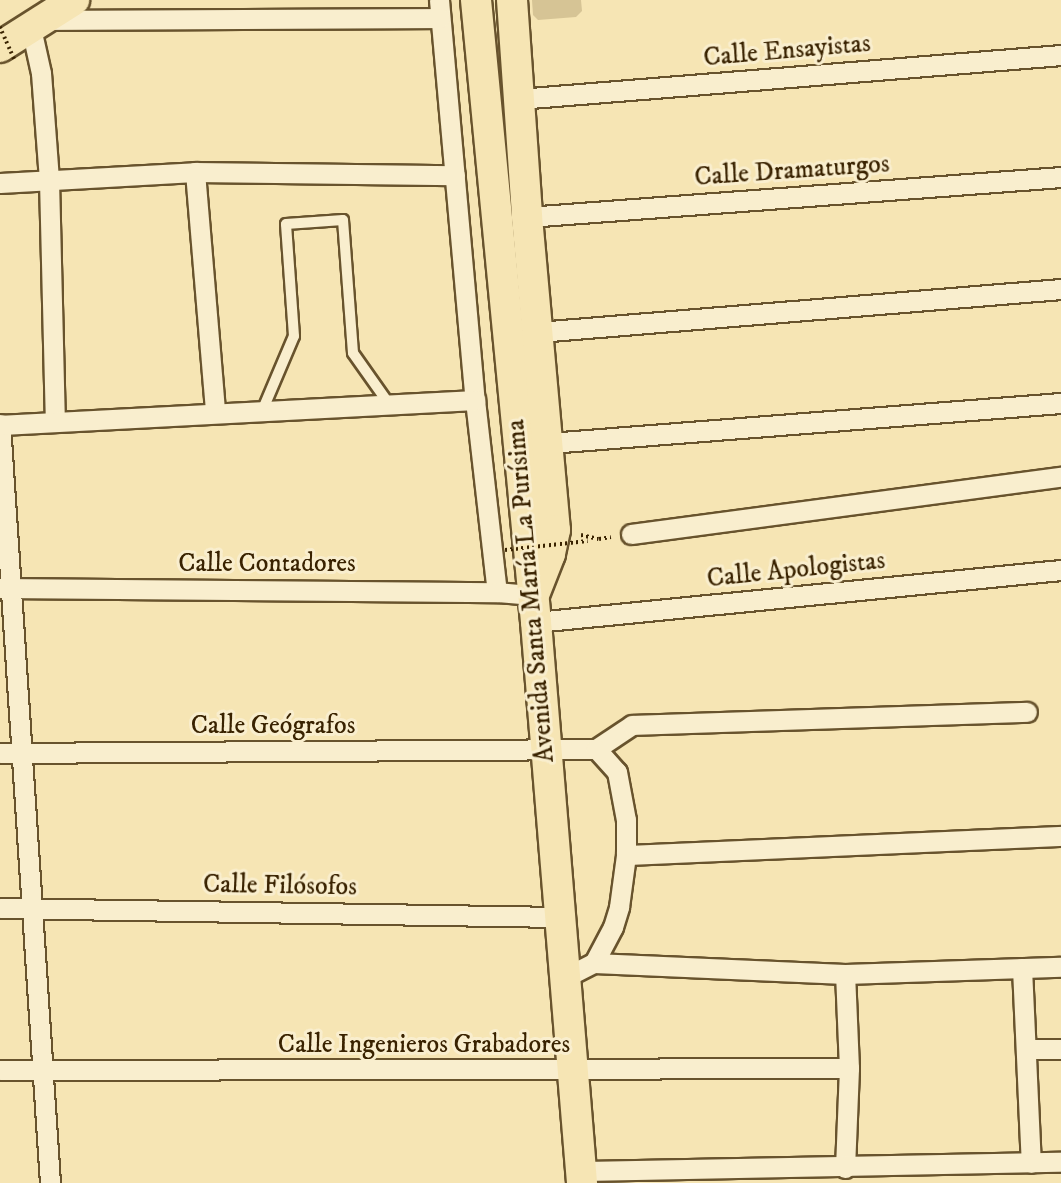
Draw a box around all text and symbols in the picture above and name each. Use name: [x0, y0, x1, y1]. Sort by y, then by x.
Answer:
street label: Calle Ensayistas: [702, 28, 872, 74]
street label: Calle Dramaturgos: [693, 149, 891, 193]
street label: Avenida Santa María La Purísima: [500, 418, 562, 764]
street label: Calle Apologistas: [705, 545, 887, 595]
street label: Calle Contadores: [178, 548, 356, 580]
street label: Calle Geógrafos: [191, 710, 355, 742]
street label: Calle Filósofos: [203, 869, 357, 903]
street label: Calle Ingenieros Grabadores: [278, 1029, 570, 1061]

